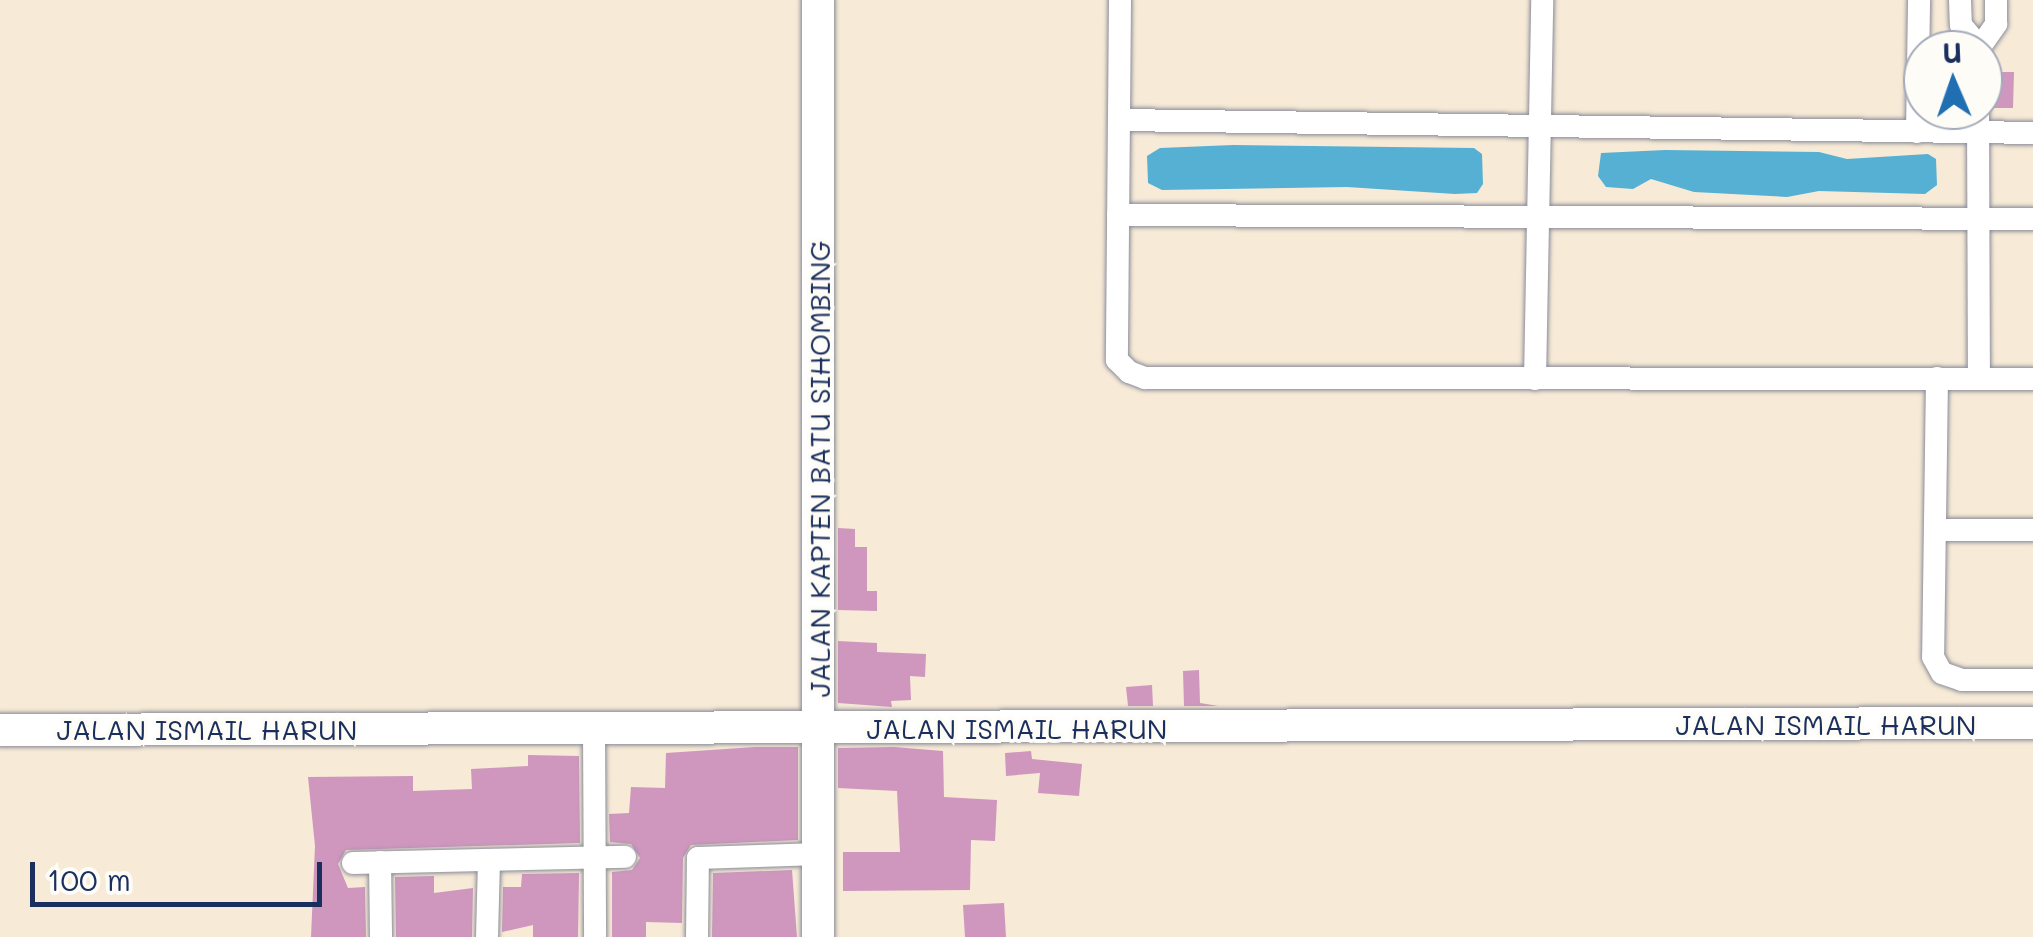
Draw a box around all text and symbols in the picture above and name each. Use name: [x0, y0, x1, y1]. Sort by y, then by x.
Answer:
north arrow: [1903, 30, 2003, 130]
text: U: [1942, 34, 1963, 70]
street label: JALAN KAPTEN BATU SIHOMBING: [802, 241, 836, 697]
street label: JALAN ISMAIL HARUN: [1676, 707, 1976, 741]
street label: JALAN ISMAIL HARUN: [867, 711, 1167, 745]
street label: JALAN ISMAIL HARUN: [57, 712, 357, 746]
scale bar: [35, 842, 328, 904]
text: 100 m: [47, 859, 131, 899]

